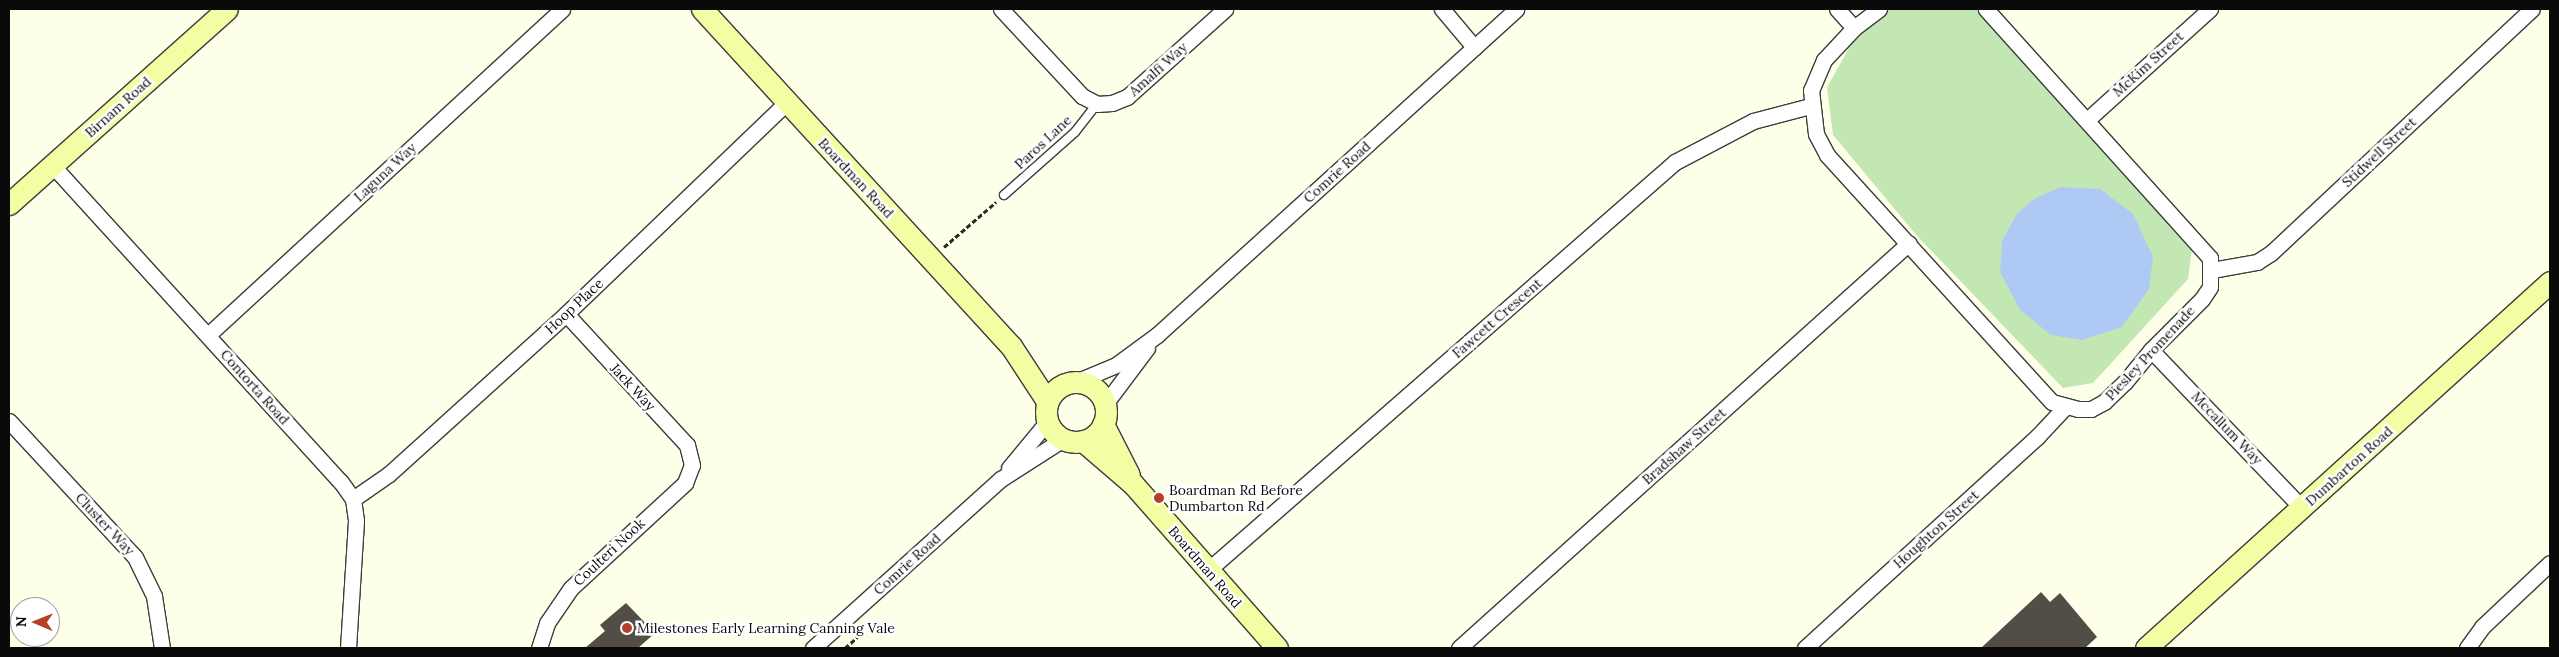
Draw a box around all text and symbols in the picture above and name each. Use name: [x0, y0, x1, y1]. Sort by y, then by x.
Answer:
street label: McKim Street: [2109, 28, 2187, 100]
street label: Amalfi Way: [1125, 38, 1191, 100]
street label: Birnam Road: [82, 73, 154, 141]
street label: Paros Lane: [1011, 111, 1075, 173]
street label: Stidwell Street: [2338, 113, 2420, 191]
street label: Boardman Road: [815, 135, 897, 221]
street label: Comrie Road: [1300, 138, 1374, 206]
street label: Laguna Way: [350, 139, 420, 205]
street label: Hoop Place: [541, 275, 607, 337]
street label: Fawcett Crescent: [1449, 275, 1545, 361]
street label: Piesley Promenade: [2102, 302, 2198, 404]
street label: Contorta Road: [217, 346, 293, 428]
street label: Jack Way: [607, 360, 659, 414]
street label: Mccallum Way: [2188, 388, 2266, 468]
street label: Bradshaw Street: [1639, 404, 1729, 488]
street label: Dumbarton Road: [2302, 423, 2396, 509]
place label: Boardman Rd Before Dumbarton Rd: [1169, 482, 1303, 514]
street label: Houghton Street: [1890, 486, 1982, 572]
street label: Cluster Way: [72, 489, 138, 559]
marker: Boardman Rd Before Dumbarton Rd: [1153, 492, 1165, 504]
street label: Coulteri Nook: [570, 515, 648, 589]
street label: Boardman Road: [1165, 523, 1245, 611]
street label: Comrie Road: [870, 530, 944, 598]
north arrow: [10, 597, 60, 647]
text: N: [12, 616, 30, 627]
place label: Milestones Early Learning Canning Vale: [637, 620, 895, 636]
marker: Milestones Early Learning Canning Vale: [621, 622, 633, 634]

